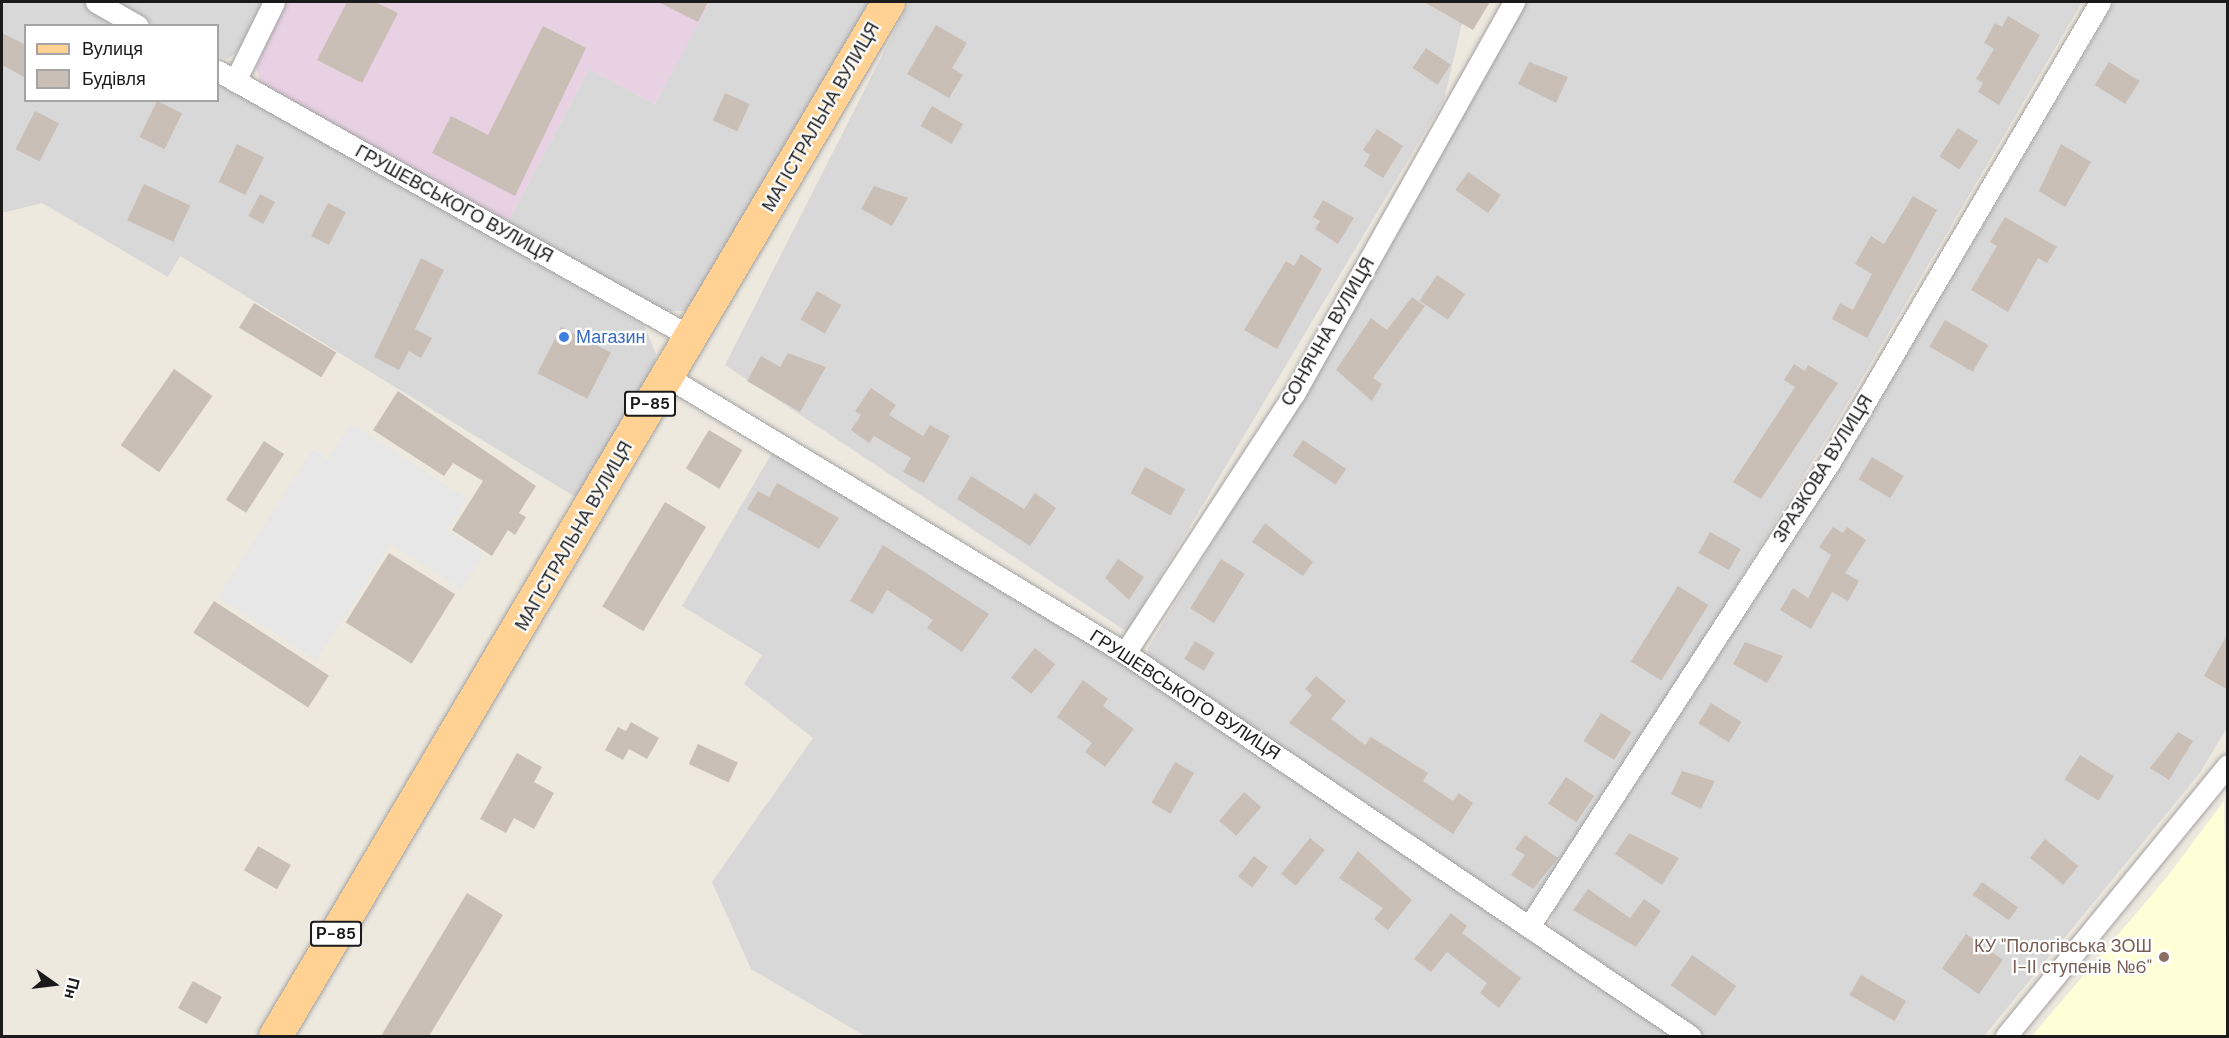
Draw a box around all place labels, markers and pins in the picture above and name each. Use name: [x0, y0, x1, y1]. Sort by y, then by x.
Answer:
place label: Магазин: [576, 326, 645, 348]
marker: Магазин: [557, 330, 571, 344]
place label: КУ "Пологівська ЗОШ І-ІІ ступенів №6": [1974, 936, 2152, 978]
marker: КУ "Пологівська ЗОШ І-ІІ ступенів №6": [2157, 950, 2171, 964]

